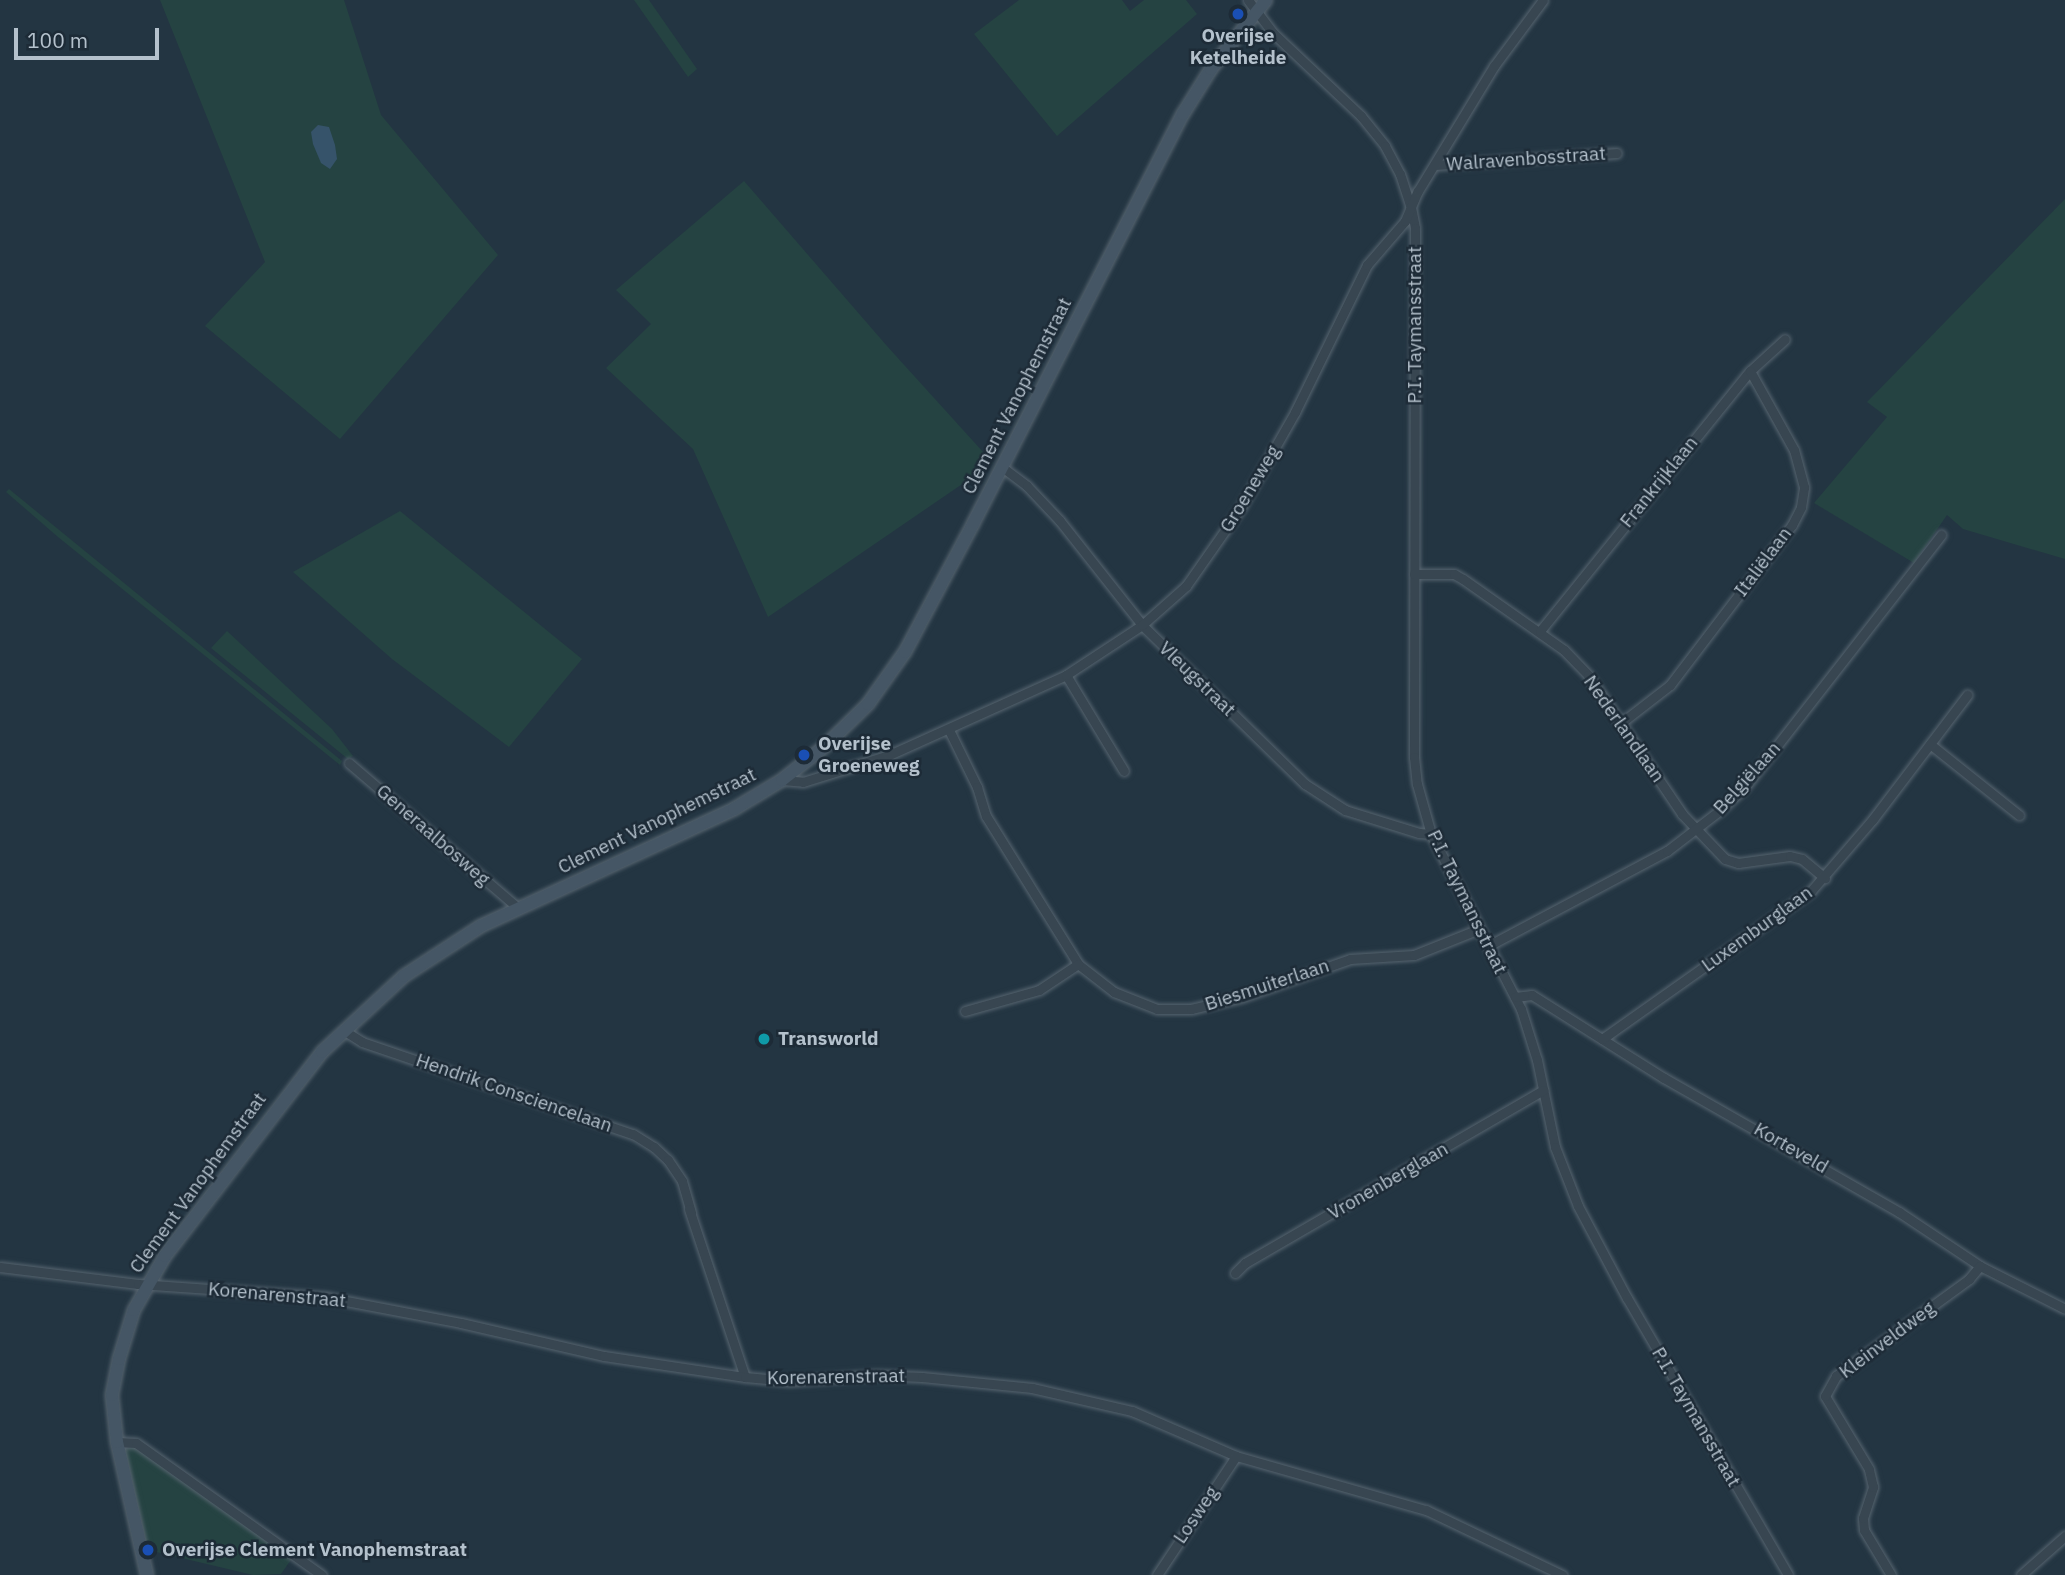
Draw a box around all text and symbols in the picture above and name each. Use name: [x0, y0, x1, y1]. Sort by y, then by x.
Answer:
marker: Overijse Ketelheide: [1230, 6, 1246, 22]
scale bar: [18, 14, 163, 58]
place label: Overijse Ketelheide: [1190, 25, 1286, 69]
text: 100 m: [27, 26, 88, 54]
street label: Walravenbosstraat: [1445, 142, 1607, 176]
street label: P.I. Taymansstraat: [1404, 246, 1426, 404]
street label: Clement Vanophemstraat: [957, 294, 1077, 498]
street label: Frankrijklaan: [1615, 432, 1703, 532]
street label: Groeneweg: [1215, 441, 1285, 537]
street label: Italiëlaan: [1730, 523, 1796, 601]
street label: Vleugstraat: [1154, 637, 1240, 721]
street label: Nederlandlaan: [1579, 671, 1669, 787]
place label: Overijse Groeneweg: [818, 733, 919, 777]
street label: Belgiëlaan: [1709, 737, 1785, 819]
marker: Overijse Groeneweg: [796, 747, 812, 763]
street label: Clement Vanophemstraat: [554, 763, 760, 879]
street label: Generaalbosweg: [372, 780, 494, 890]
street label: P.I. Taymansstraat: [1422, 826, 1512, 978]
street label: Luxemburglaan: [1697, 881, 1817, 977]
street label: Biesmuiterlaan: [1202, 954, 1332, 1016]
place label: Transworld: [778, 1028, 879, 1050]
marker: Transworld: [756, 1031, 772, 1047]
street label: Hendrik Consciencelaan: [413, 1049, 615, 1137]
street label: Clement Vanophemstraat: [125, 1088, 271, 1278]
street label: Korteveld: [1750, 1118, 1832, 1178]
street label: Vronenberglaan: [1324, 1137, 1452, 1225]
street label: Korenarenstraat: [207, 1278, 347, 1312]
street label: Kleinveldweg: [1835, 1297, 1939, 1383]
street label: P.I. Taymansstraat: [1647, 1343, 1745, 1491]
street label: Korenarenstraat: [767, 1364, 905, 1390]
street label: Losweg: [1169, 1482, 1223, 1548]
place label: Overijse Clement Vanophemstraat: [162, 1539, 467, 1561]
marker: Overijse Clement Vanophemstraat: [140, 1542, 156, 1558]

